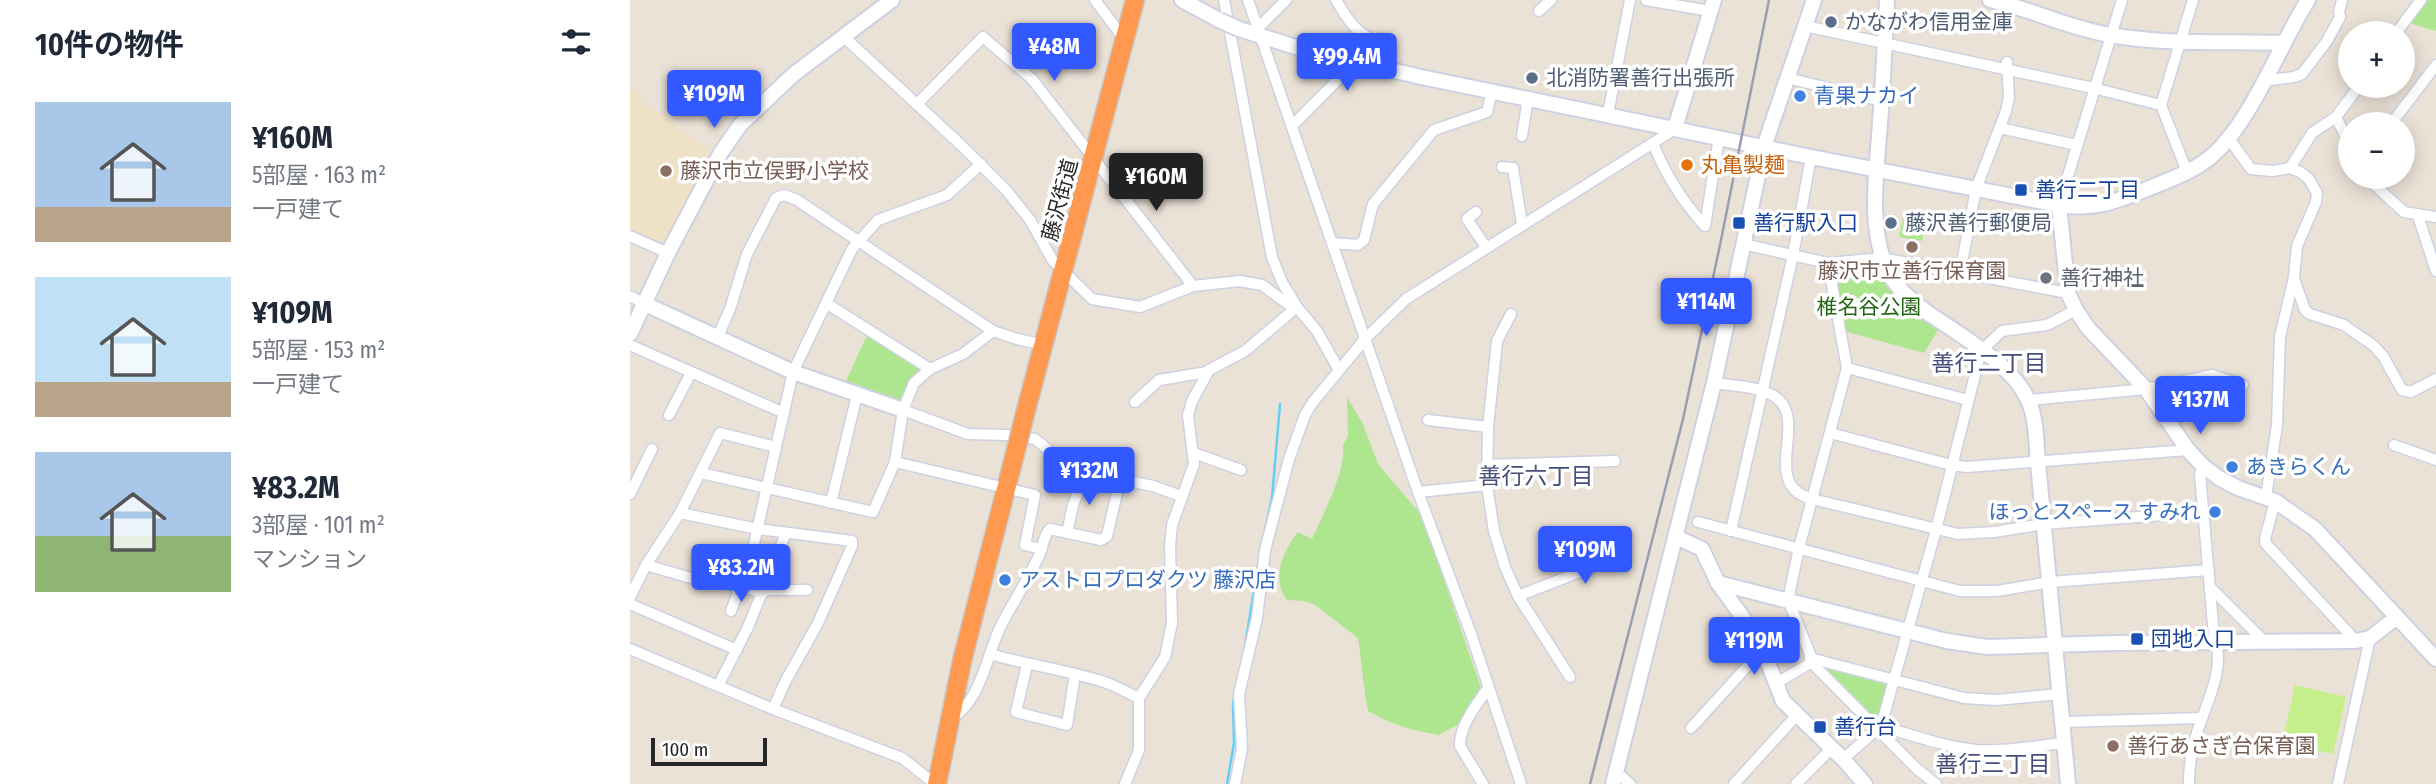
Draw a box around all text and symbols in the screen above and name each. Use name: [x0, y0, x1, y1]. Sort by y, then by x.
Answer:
place label: かながわ信用金庫: [1845, 9, 2013, 35]
marker: かながわ信用金庫: [1823, 14, 1839, 30]
map controls: [2338, 21, 2415, 189]
button: +: [2338, 21, 2415, 98]
icon: filters: [557, 23, 595, 61]
pin: ¥48M: [1013, 24, 1095, 83]
text: 10件の物件: [35, 27, 184, 63]
text: ¥48M: [1028, 32, 1080, 60]
pin: ¥99.4M: [1290, 34, 1404, 93]
text: ¥99.4M: [1313, 42, 1381, 70]
place label: 北消防署善行出張所: [1546, 65, 1735, 91]
marker: 北消防署善行出張所: [1524, 70, 1540, 86]
pin: ¥109M: [665, 71, 763, 130]
text: ¥109M: [683, 79, 745, 107]
place label: 青果ナカイ: [1814, 83, 1919, 109]
marker: 青果ナカイ: [1792, 88, 1808, 104]
button: −: [2338, 112, 2415, 189]
text: ¥160M: [252, 120, 333, 156]
icon: home: [91, 130, 175, 214]
place label: 丸亀製麺: [1701, 152, 1785, 178]
pin: ¥160M: [1107, 154, 1205, 213]
street label: 藤沢街道: [1037, 156, 1083, 244]
marker: 丸亀製麺: [1679, 157, 1695, 173]
place label: 藤沢市立俣野小学校: [680, 158, 869, 184]
text: 5部屋 · 163 m²: [252, 161, 386, 189]
text: ¥160M: [1125, 162, 1187, 190]
marker: 藤沢市立俣野小学校: [658, 163, 674, 179]
place label: 善行二丁目: [2035, 177, 2140, 203]
marker: 善行二丁目: [2013, 182, 2029, 198]
text: 一戸建て: [252, 195, 344, 223]
place label: 善行駅入口: [1753, 210, 1858, 236]
place label: 藤沢善行郵便局: [1905, 210, 2052, 236]
marker: 善行駅入口: [1731, 215, 1747, 231]
marker: 藤沢善行郵便局: [1883, 215, 1899, 231]
marker: 藤沢市立善行保育園: [1904, 239, 1920, 255]
place label: 藤沢市立善行保育園: [1818, 258, 2007, 284]
place label: 善行神社: [2060, 265, 2144, 291]
marker: 善行神社: [2038, 270, 2054, 286]
pin: ¥114M: [1657, 278, 1755, 338]
text: ¥114M: [1677, 287, 1735, 315]
park label: 椎名谷公園: [1817, 294, 1922, 320]
text: ¥109M: [252, 295, 333, 331]
icon: home: [91, 305, 175, 389]
text: 5部屋 · 153 m²: [252, 336, 385, 364]
district label: 善行二丁目: [1932, 349, 2047, 377]
text: 一戸建て: [252, 370, 344, 398]
pin: ¥137M: [2151, 376, 2249, 436]
text: ¥137M: [2171, 385, 2229, 413]
pin: ¥132M: [1040, 448, 1138, 507]
place label: あきらくん: [2246, 454, 2351, 480]
text: ¥132M: [1060, 456, 1118, 484]
marker: あきらくん: [2224, 459, 2240, 475]
district label: 善行六丁目: [1479, 462, 1594, 490]
text: ¥83.2M: [252, 470, 340, 506]
icon: home: [91, 480, 175, 564]
place label: ほっとスペース すみれ: [1989, 499, 2201, 525]
marker: ほっとスペース すみれ: [2207, 504, 2223, 520]
text: 3部屋 · 101 m²: [252, 511, 385, 539]
pin: ¥109M: [1536, 526, 1634, 586]
text: ¥109M: [1554, 535, 1616, 563]
pin: ¥83.2M: [684, 544, 798, 604]
text: マンション: [252, 545, 367, 573]
text: ¥83.2M: [707, 553, 775, 581]
place label: アストロプロダクツ 藤沢店: [1019, 567, 1276, 593]
marker: アストロプロダクツ 藤沢店: [997, 572, 1013, 588]
pin: ¥119M: [1705, 618, 1803, 677]
text: ¥119M: [1725, 626, 1783, 654]
place label: 団地入口: [2151, 626, 2235, 652]
marker: 団地入口: [2129, 631, 2145, 647]
place label: 善行台: [1834, 714, 1897, 740]
marker: 善行台: [1812, 719, 1828, 735]
place label: 善行あさぎ台保育園: [2127, 733, 2316, 759]
scale bar: [651, 735, 766, 767]
text: 100 m: [662, 738, 708, 761]
marker: 善行あさぎ台保育園: [2105, 738, 2121, 754]
district label: 善行三丁目: [1936, 750, 2051, 778]

